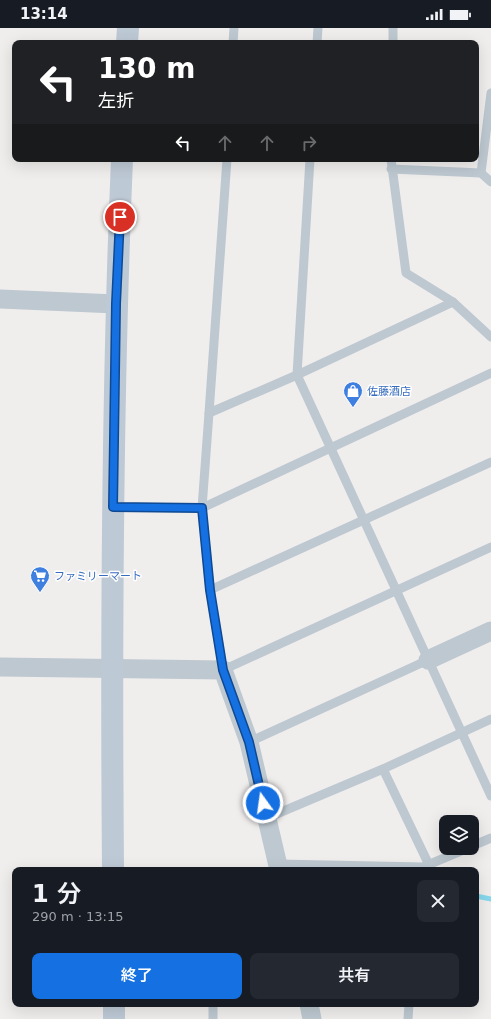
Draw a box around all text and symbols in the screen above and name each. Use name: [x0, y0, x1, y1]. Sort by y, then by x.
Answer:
text: 13:14: [20, 5, 68, 23]
text: 130 m: [98, 52, 195, 85]
icon: left: [32, 56, 84, 108]
text: 左折: [98, 90, 134, 111]
icon: left: [172, 132, 194, 154]
icon: ahead: [214, 132, 236, 154]
icon: ahead: [256, 132, 278, 154]
icon: right: [298, 132, 320, 154]
pin: [103, 200, 137, 234]
icon: arrive: [109, 206, 131, 228]
shop icon: 佐藤酒店: [342, 380, 364, 408]
place label: 佐藤酒店: [367, 385, 411, 398]
supermarket icon: ファミリーマート: [29, 565, 51, 593]
place label: ファミリーマート: [54, 570, 142, 583]
position arrow: [242, 782, 284, 824]
map controls: [439, 815, 479, 855]
button: layers: [439, 815, 479, 855]
text: 1 分: [32, 880, 81, 908]
button: close: [417, 880, 459, 922]
text: 290 m · 13:15: [32, 909, 123, 924]
button: 終了: [32, 953, 242, 999]
button: 共有: [250, 953, 459, 999]

